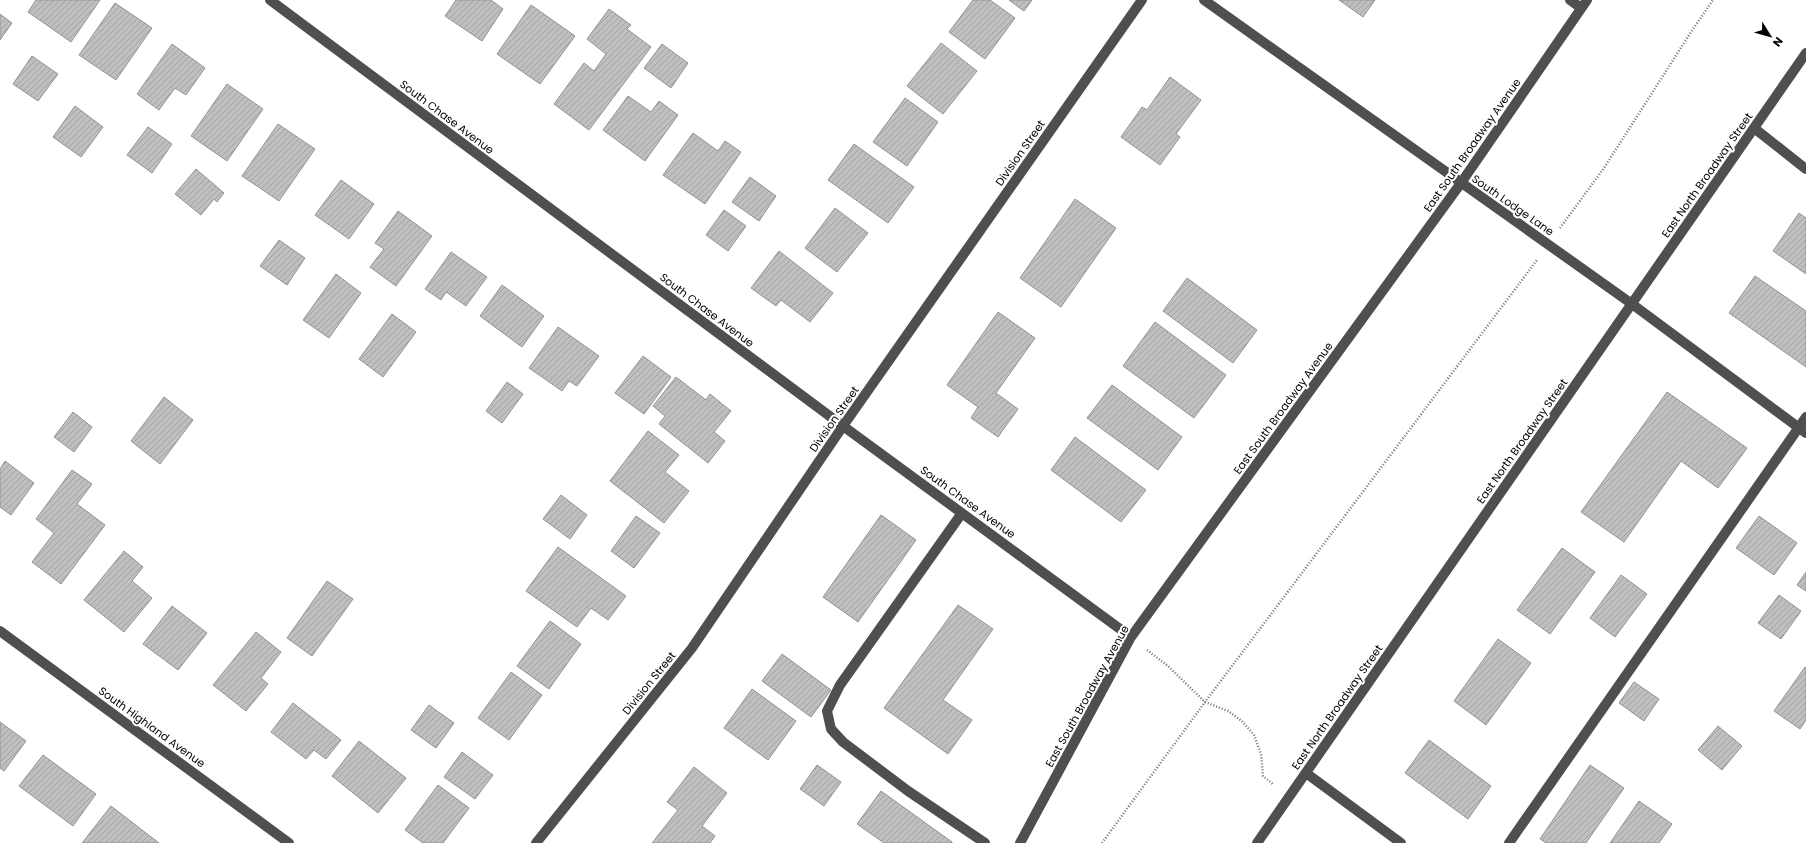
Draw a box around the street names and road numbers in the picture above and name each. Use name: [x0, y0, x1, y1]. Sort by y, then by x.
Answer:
street label: East South Broadway Avenue: [1420, 75, 1525, 215]
street label: South Chase Avenue: [397, 76, 498, 158]
street label: East North Broadway Street: [1658, 109, 1756, 241]
street label: Division Street: [991, 117, 1049, 189]
street label: South Lodge Lane: [1469, 171, 1557, 239]
street label: South Chase Avenue: [657, 269, 758, 351]
street label: East South Broadway Avenue: [1230, 338, 1337, 477]
street label: East North Broadway Street: [1473, 375, 1571, 507]
street label: Division Street: [805, 383, 863, 455]
street label: South Chase Avenue: [917, 462, 1019, 542]
street label: East South Broadway Avenue: [1041, 622, 1133, 770]
street label: East North Broadway Street: [1288, 641, 1386, 773]
street label: Division Street: [619, 648, 679, 718]
street label: South Highland Avenue: [95, 683, 209, 771]

